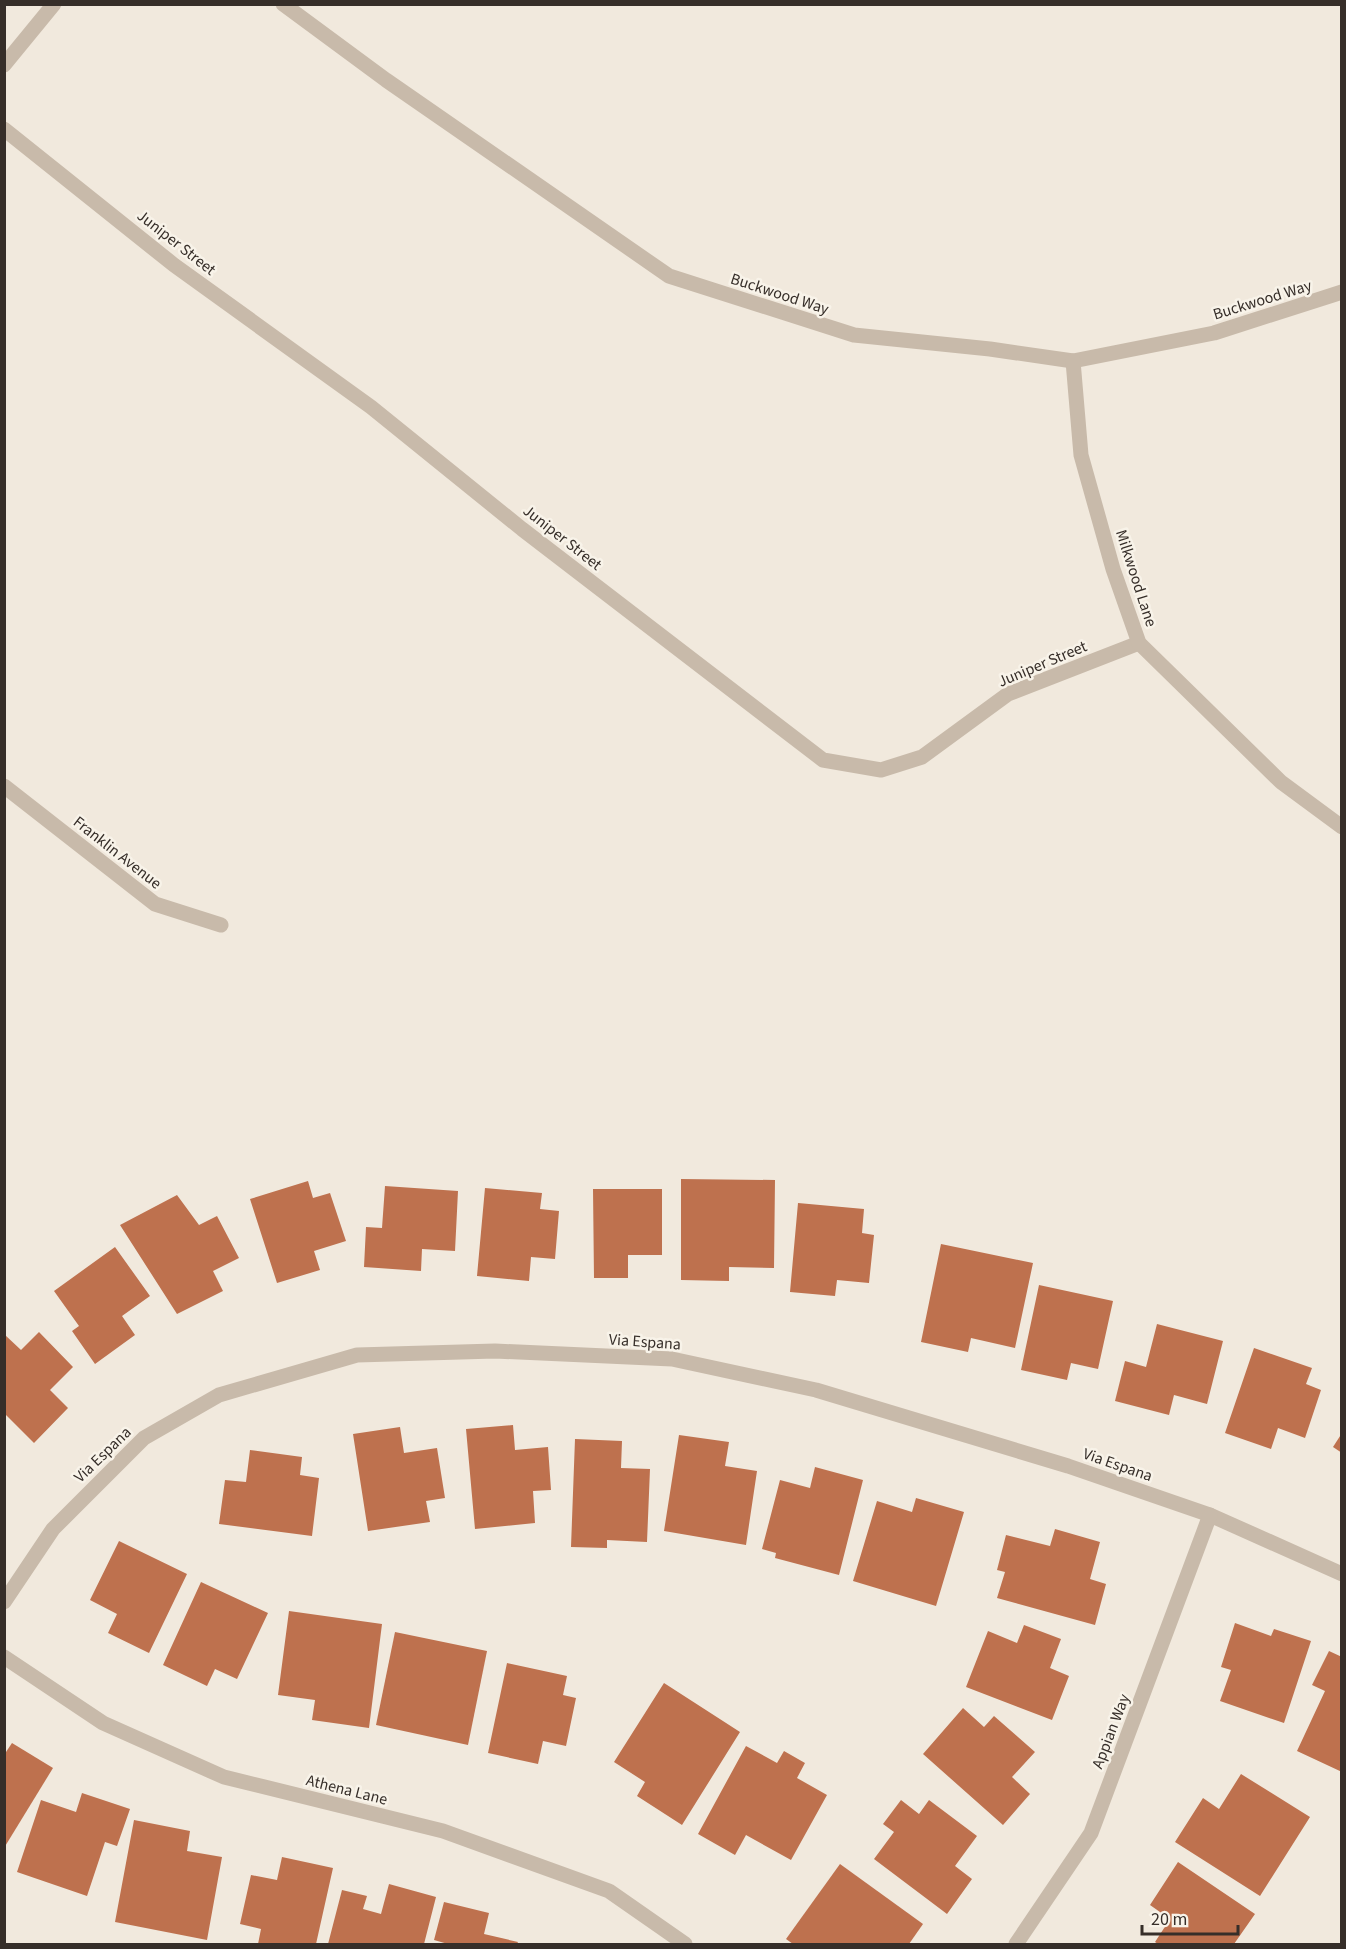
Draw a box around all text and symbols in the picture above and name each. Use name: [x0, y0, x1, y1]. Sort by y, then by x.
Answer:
street label: Juniper Street: [132, 205, 221, 281]
street label: Buckwood Way: [728, 268, 832, 320]
street label: Buckwood Way: [1210, 274, 1315, 325]
street label: Juniper Street: [518, 500, 607, 576]
street label: Milkwood Lane: [1110, 527, 1162, 630]
street label: Juniper Street: [994, 635, 1091, 693]
street label: Franklin Avenue: [69, 811, 166, 894]
street label: Via Espana: [608, 1329, 682, 1355]
street label: Via Espana: [69, 1422, 136, 1488]
street label: Via Espana: [1080, 1443, 1155, 1487]
street label: Appian Way: [1087, 1690, 1135, 1772]
street label: Athena Lane: [304, 1769, 390, 1811]
scale bar: [1142, 1898, 1238, 1936]
text: 20 m: [1151, 1907, 1187, 1932]

